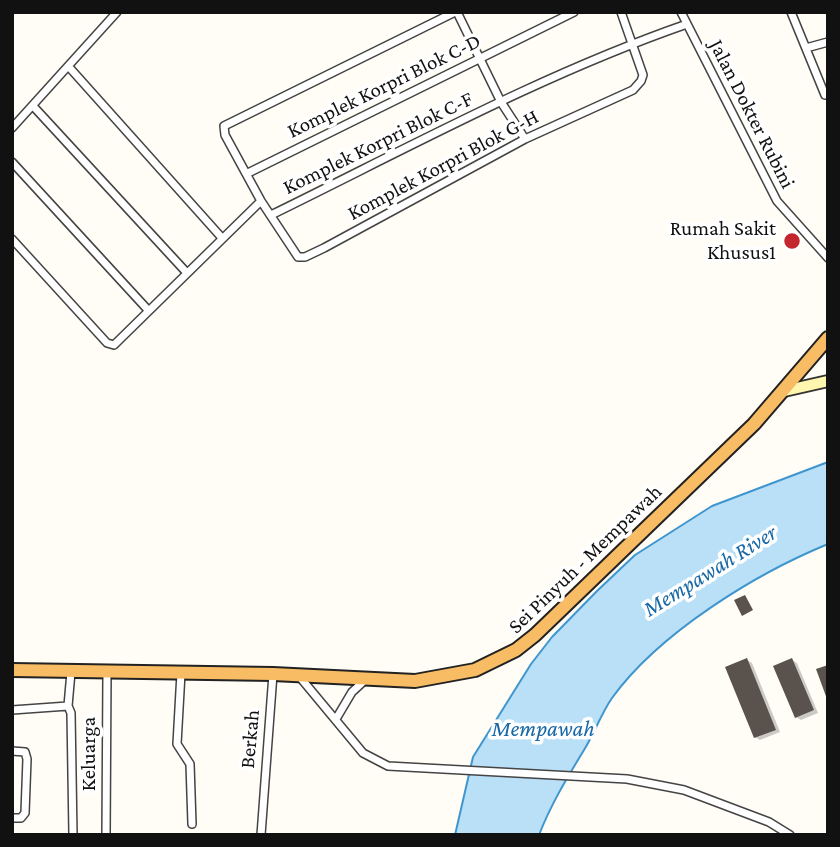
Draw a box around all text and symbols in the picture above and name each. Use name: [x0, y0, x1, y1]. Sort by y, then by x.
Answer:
street label: Komplek Korpri Blok C-D: [283, 28, 485, 144]
street label: Jalan Dokter Rubini: [704, 35, 800, 193]
street label: Komplek Korpri Blok C-F: [279, 86, 477, 200]
street label: Komplek Korpri Blok G-H: [343, 104, 543, 226]
place label: Rumah Sakit Khusus1: [670, 216, 776, 266]
marker: Rumah Sakit Khusus1: [782, 231, 802, 251]
street label: Sei Pinyuh - Mempawah: [503, 479, 667, 639]
water label: Mempawah River: [638, 519, 782, 623]
street label: Berkah: [235, 709, 265, 769]
water label: Mempawah: [491, 715, 595, 743]
street label: Keluarga: [76, 717, 102, 791]

